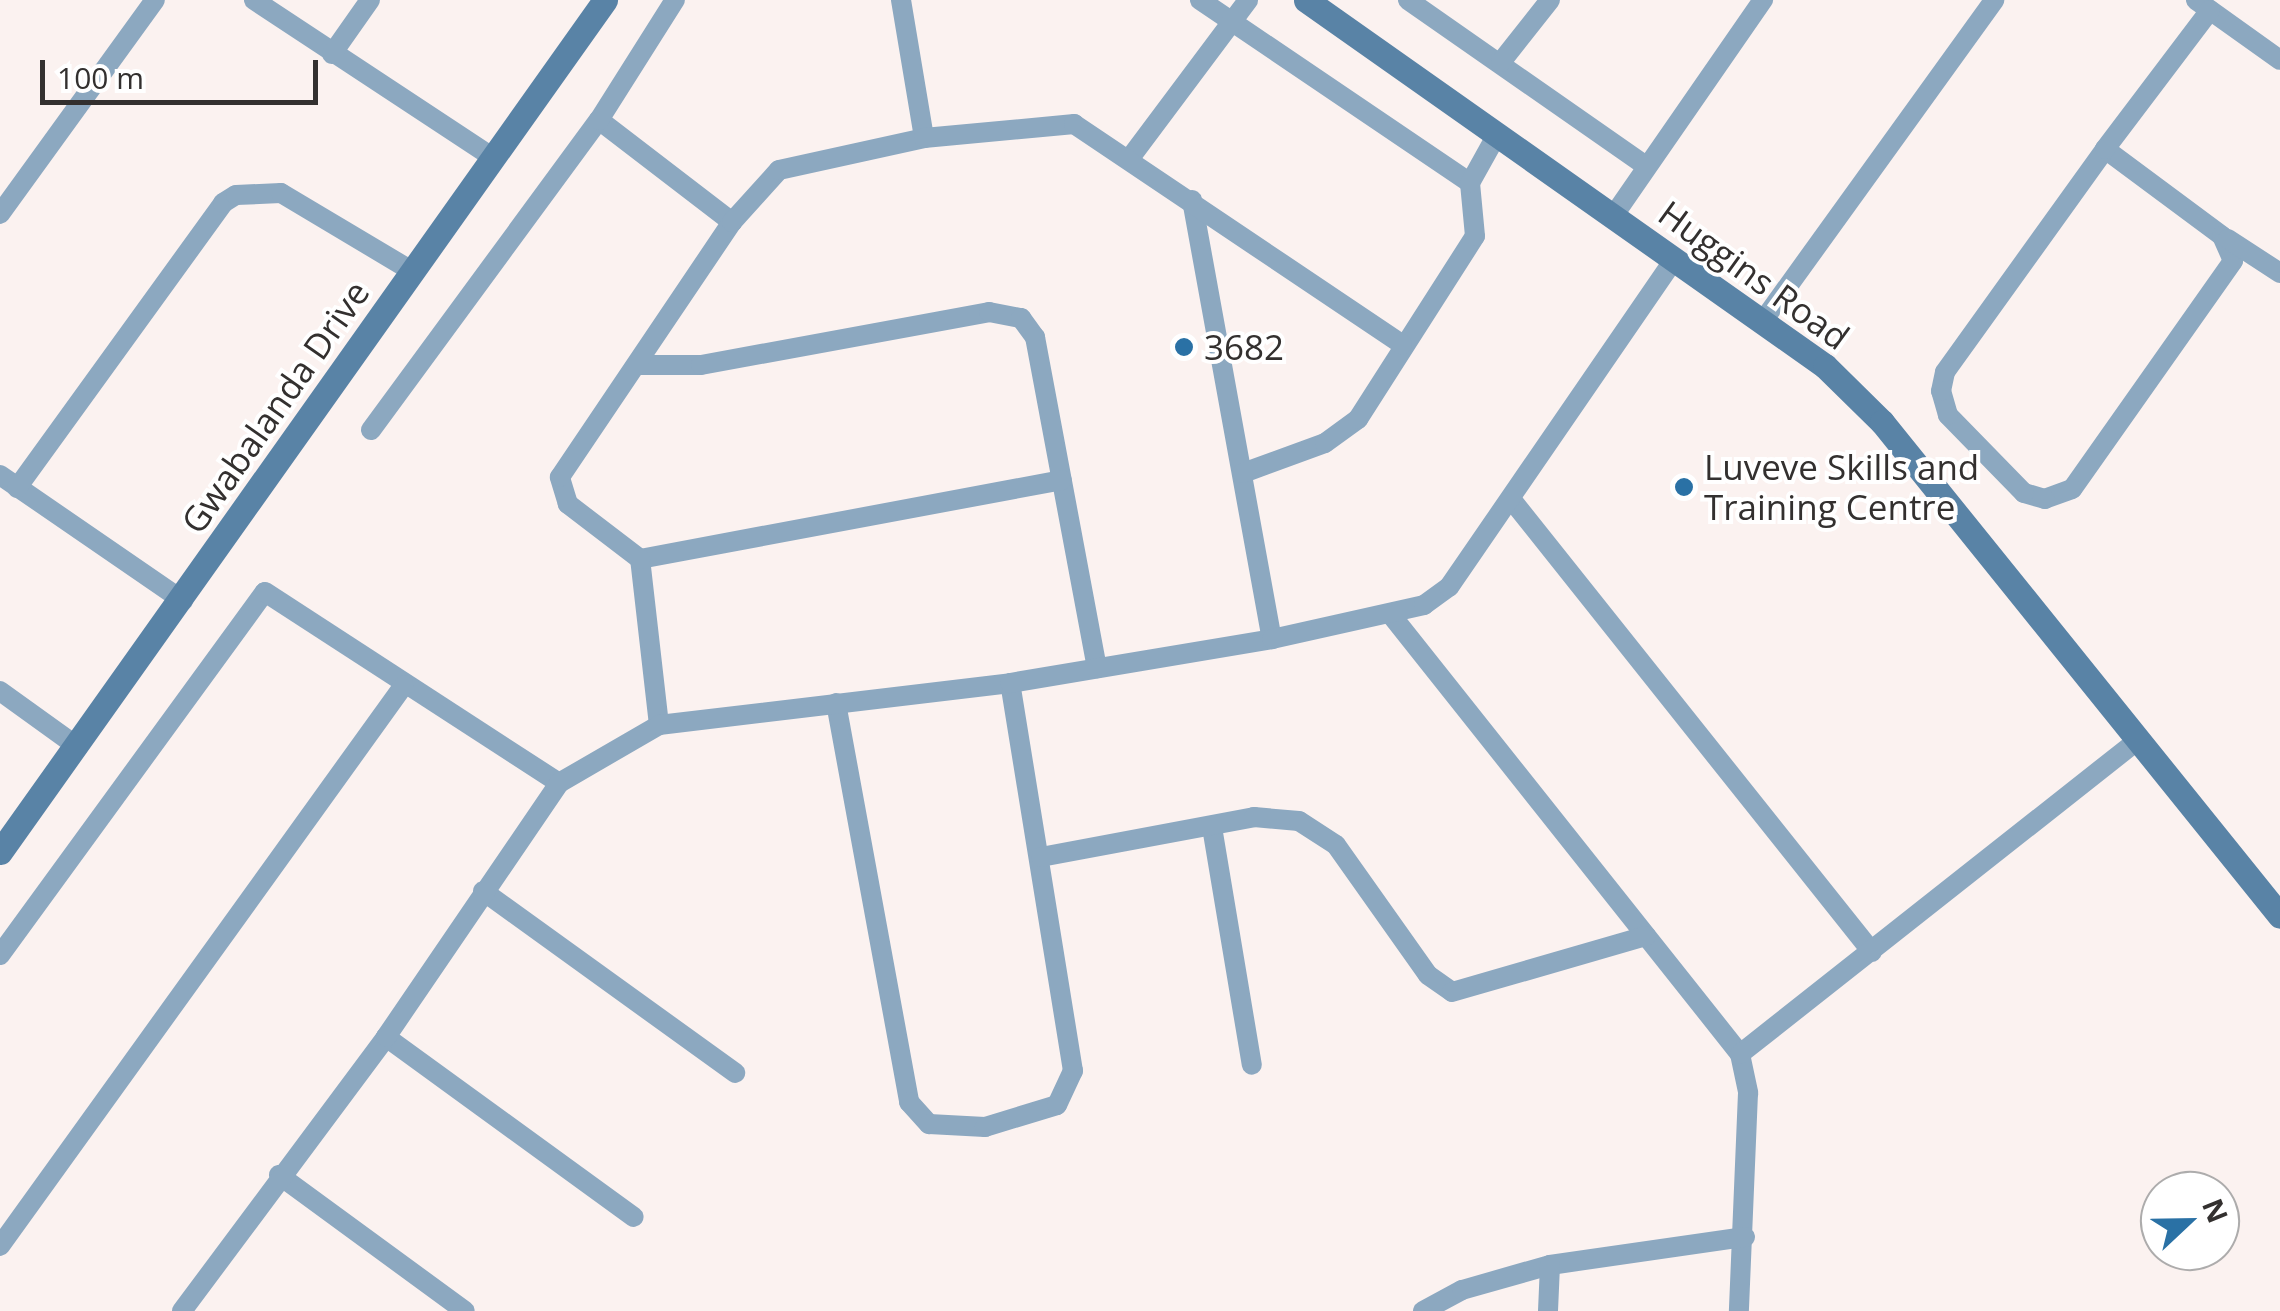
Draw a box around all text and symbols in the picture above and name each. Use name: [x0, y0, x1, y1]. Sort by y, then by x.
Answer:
scale bar: [45, 40, 322, 102]
text: 100 m: [57, 57, 144, 98]
street label: Huggins Road: [1651, 192, 1857, 358]
street label: Gwabalanda Drive: [172, 273, 378, 541]
place label: 3682: [1204, 326, 1284, 368]
marker: 3682: [1173, 336, 1195, 358]
place label: Luveve Skills and Training Centre: [1704, 446, 1979, 528]
marker: Luveve Skills and Training Centre: [1673, 476, 1695, 498]
north arrow: [2140, 1171, 2240, 1271]
text: N: [2194, 1193, 2238, 1228]

